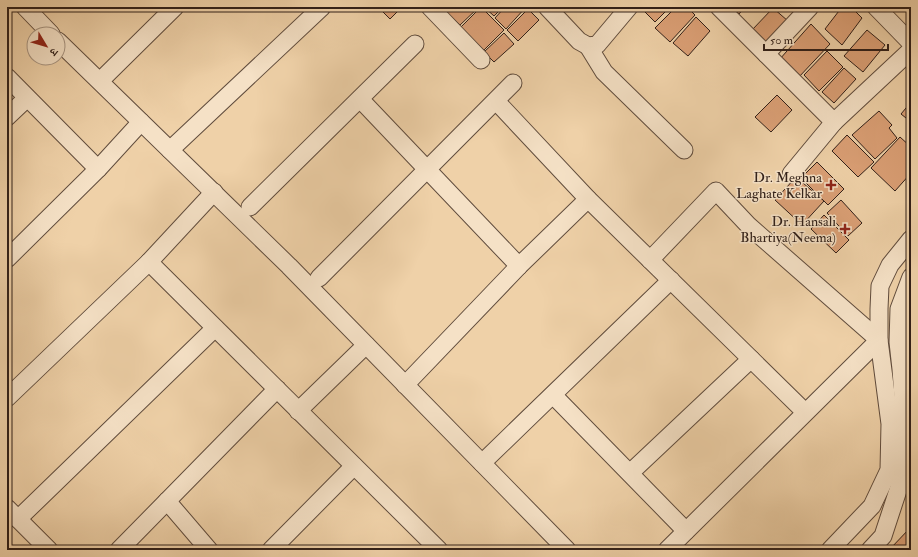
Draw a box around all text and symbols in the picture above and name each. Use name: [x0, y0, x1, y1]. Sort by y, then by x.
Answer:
north arrow: [26, 26, 66, 66]
scale bar: [764, 26, 888, 52]
text: 50 m: [770, 33, 794, 48]
text: उ: [46, 45, 61, 59]
place label: Dr. Meghna Laghate Kelkar: [736, 169, 823, 202]
marker: Dr. Meghna Laghate Kelkar: [825, 179, 837, 191]
place label: Dr. Hansali Bhartiya(Neema): [740, 213, 836, 247]
marker: Dr. Hansali Bhartiya(Neema): [839, 223, 851, 235]

